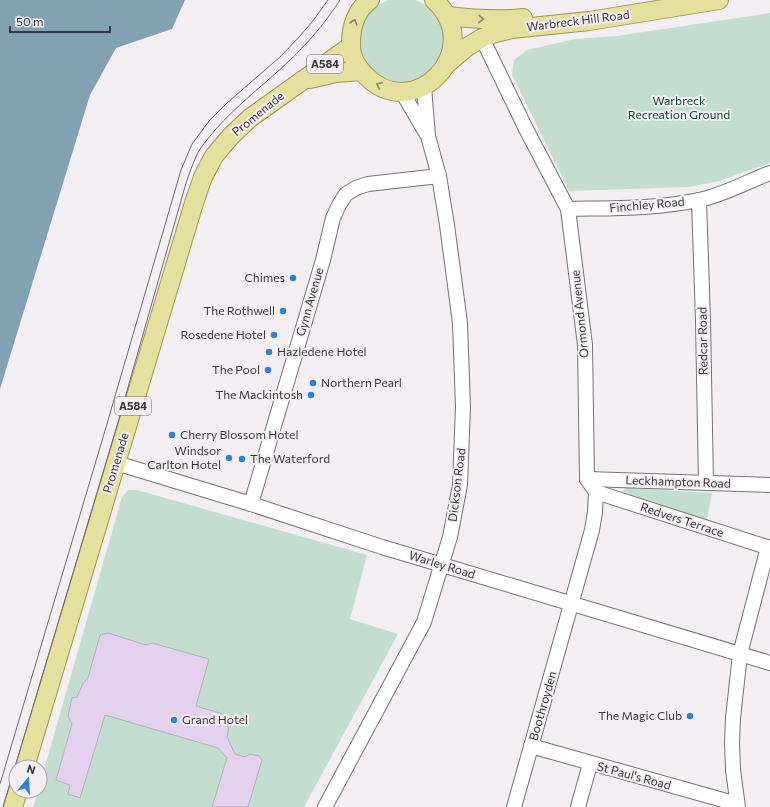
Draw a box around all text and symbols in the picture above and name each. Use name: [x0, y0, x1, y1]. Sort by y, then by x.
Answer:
street label: Warbreck Hill Road: [525, 7, 630, 33]
scale bar: [10, 8, 110, 34]
text: 50 m: [16, 14, 44, 28]
one-way arrow: [478, 15, 484, 23]
one-way arrow: [349, 19, 358, 26]
road number: A584: [307, 55, 343, 73]
one-way arrow: [376, 83, 384, 90]
street label: Promenade: [229, 88, 286, 138]
park label: Warbreck Recreation Ground: [628, 93, 730, 121]
street label: Finchley Road: [609, 194, 685, 214]
street label: Gynn Avenue: [293, 266, 326, 338]
street label: Ormond Avenue: [567, 269, 591, 359]
place label: Chimes: [245, 270, 285, 284]
marker: Chimes: [288, 273, 298, 283]
place label: The Rothwell: [204, 303, 275, 317]
marker: The Rothwell: [278, 306, 288, 316]
street label: Redcar Road: [694, 307, 710, 375]
place label: Rosedene Hotel: [180, 327, 266, 341]
marker: Rosedene Hotel: [269, 330, 279, 340]
place label: Hazledene Hotel: [277, 344, 367, 358]
marker: Hazledene Hotel: [264, 347, 274, 357]
place label: The Pool: [212, 362, 260, 376]
marker: The Pool: [263, 365, 273, 375]
place label: Northern Pearl: [321, 375, 402, 389]
marker: Northern Pearl: [308, 378, 318, 388]
place label: The Mackintosh: [216, 387, 303, 401]
marker: The Mackintosh: [306, 390, 316, 400]
road number: A584: [115, 397, 151, 415]
place label: Cherry Blossom Hotel: [180, 427, 299, 441]
marker: Cherry Blossom Hotel: [167, 430, 177, 440]
street label: Promenade: [99, 431, 131, 495]
place label: Windsor Carlton Hotel: [147, 443, 221, 471]
street label: Dickson Road: [445, 447, 467, 523]
place label: The Waterford: [250, 451, 330, 465]
marker: Windsor Carlton Hotel: [224, 453, 234, 463]
marker: The Waterford: [237, 454, 247, 464]
street label: Leckhampton Road: [625, 472, 731, 490]
street label: Redvers Terrace: [639, 499, 726, 539]
street label: Warley Road: [408, 547, 477, 581]
street label: Boothroyden: [525, 669, 559, 742]
place label: The Magic Club: [598, 708, 682, 722]
marker: The Magic Club: [685, 711, 695, 721]
place label: Grand Hotel: [182, 712, 248, 726]
marker: Grand Hotel: [169, 715, 179, 725]
street label: St Paul's Road: [596, 758, 673, 792]
north arrow: [8, 759, 48, 799]
text: N: [25, 762, 37, 776]

